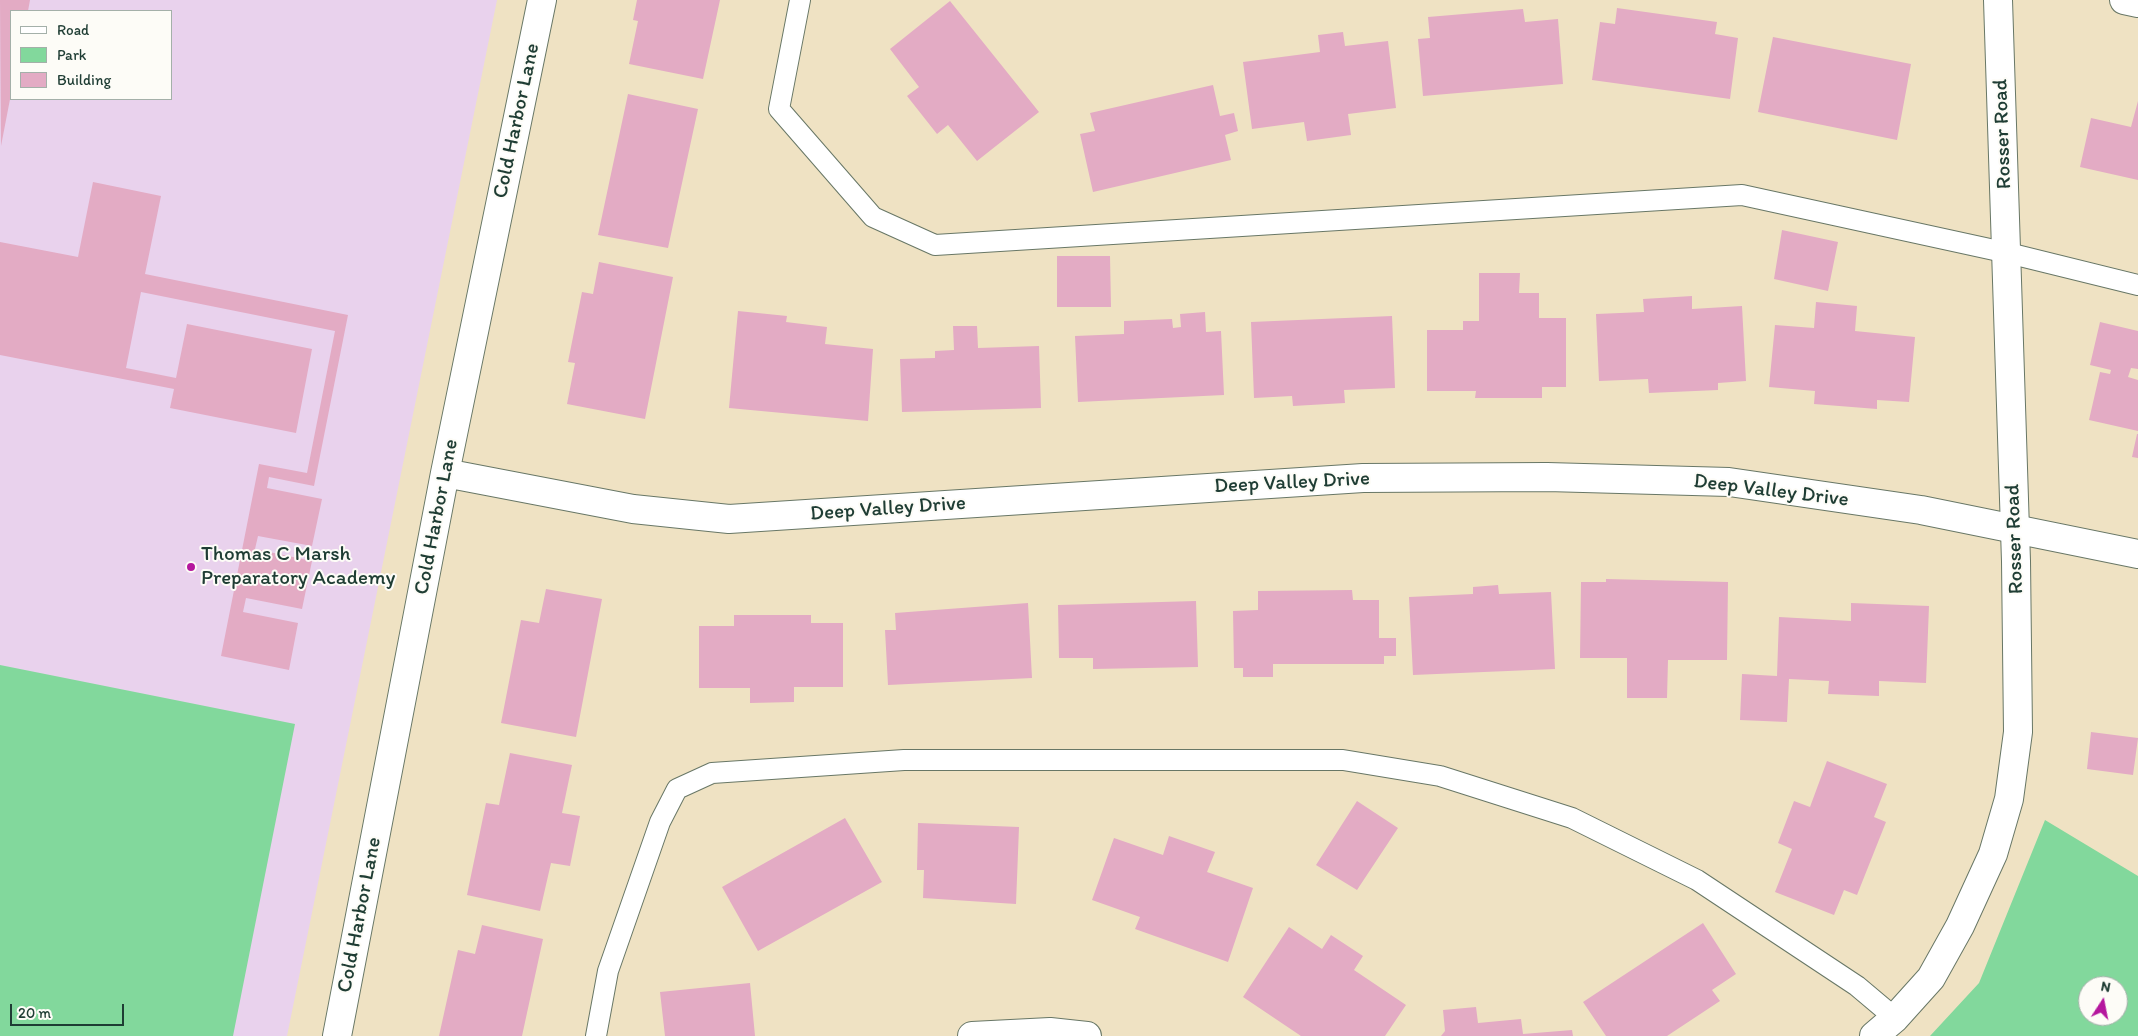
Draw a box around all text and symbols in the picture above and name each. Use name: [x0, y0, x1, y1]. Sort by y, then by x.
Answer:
legend: [10, 10, 172, 100]
text: Road: [57, 21, 89, 39]
street label: Cold Harbor Lane: [488, 41, 546, 201]
text: Park: [57, 46, 87, 64]
text: Building: [57, 71, 111, 89]
street label: Rosser Road: [1988, 78, 2018, 190]
street label: Cold Harbor Lane: [410, 437, 464, 597]
street label: Deep Valley Drive: [1213, 466, 1371, 500]
street label: Deep Valley Drive: [1692, 469, 1850, 513]
street label: Rosser Road: [2000, 483, 2030, 595]
street label: Deep Valley Drive: [809, 491, 967, 527]
place label: Thomas C Marsh Preparatory Academy: [201, 542, 395, 592]
marker: Thomas C Marsh Preparatory Academy: [185, 561, 197, 573]
street label: Cold Harbor Lane: [333, 835, 387, 995]
north arrow: [2078, 976, 2128, 1026]
text: N: [2099, 978, 2112, 996]
scale bar: [12, 994, 126, 1026]
text: 20 m: [18, 1004, 51, 1022]

